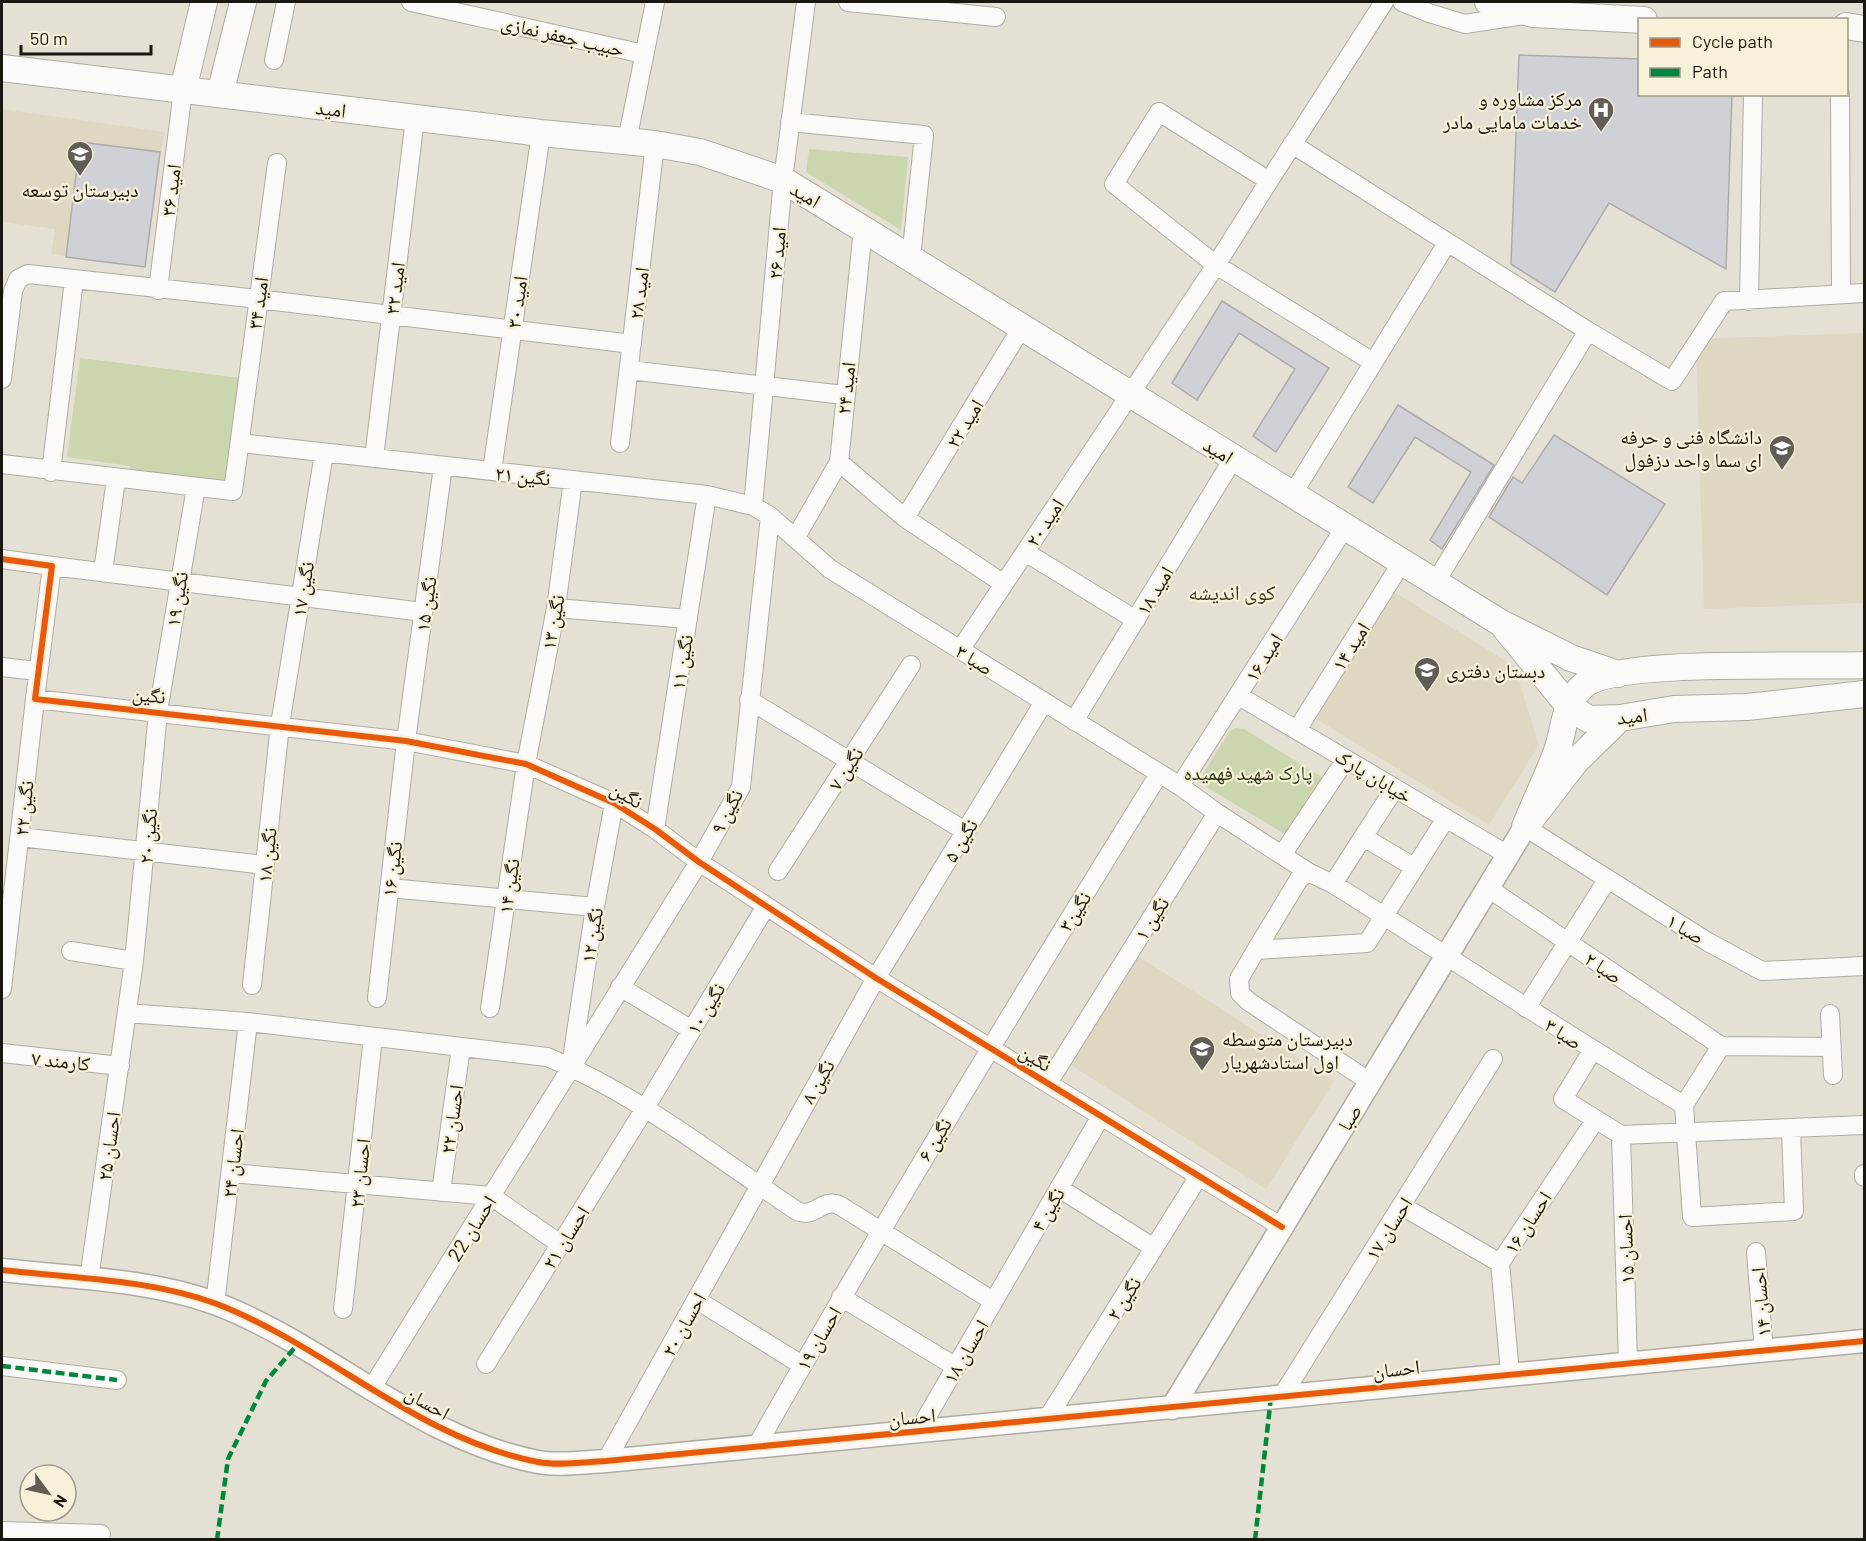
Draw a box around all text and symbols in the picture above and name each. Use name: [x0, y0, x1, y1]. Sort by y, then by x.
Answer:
street label: حبیب جعفر نمازی: [499, 9, 627, 62]
scale bar: [21, 18, 152, 56]
legend: [1638, 18, 1848, 96]
text: 50 m: [30, 27, 68, 49]
text: Cycle path: [1692, 30, 1773, 52]
text: Path: [1692, 60, 1728, 82]
place label: مرکز مشاوره و خدمات مامایی مادر: [1442, 86, 1582, 134]
street label: امید: [314, 94, 348, 122]
hospital icon: مرکز مشاوره و خدمات مامایی مادر: [1586, 95, 1616, 133]
school or university icon: دبیرستان توسعه: [65, 139, 95, 177]
street label: امید ۳۶: [155, 162, 185, 218]
street label: امید: [787, 176, 825, 212]
place label: دبیرستان توسعه: [22, 177, 138, 202]
street label: امید ۲۶: [762, 226, 791, 280]
street label: امید ۳۲: [379, 260, 409, 316]
street label: امید ۲۸: [623, 265, 653, 321]
street label: امید ۳۰: [500, 274, 532, 330]
street label: امید ۳۴: [241, 275, 273, 331]
street label: امید ۲۴: [830, 361, 860, 415]
street label: امید ۲۲: [940, 394, 988, 452]
place label: دانشگاه فنی و حرفه ای سما واحد دزفول: [1620, 424, 1762, 472]
street label: امید: [1200, 432, 1238, 469]
school or university icon: دانشگاه فنی و حرفه ای سما واحد دزفول: [1767, 433, 1797, 471]
street label: نگین ۲۱: [494, 460, 552, 491]
street label: امید ۲۰: [1020, 493, 1069, 551]
street label: نگین ۱۷: [286, 560, 319, 618]
street label: امید ۱۸: [1130, 561, 1178, 619]
street label: نگین ۱۹: [160, 570, 193, 628]
street label: نگین ۱۵: [409, 575, 442, 633]
district label: کوی اندیشه: [1188, 579, 1276, 605]
street label: نگین ۱۳: [535, 593, 570, 652]
street label: امید ۱۴: [1326, 617, 1374, 675]
street label: امید ۱۶: [1239, 628, 1287, 686]
street label: نگین ۱۱: [665, 633, 698, 691]
street label: صبا ۳: [952, 638, 998, 680]
school or university icon: دبستان دفتری: [1412, 655, 1442, 693]
place label: دبستان دفتری: [1446, 658, 1545, 683]
street label: نگین: [131, 680, 167, 709]
street label: امید: [1615, 701, 1649, 729]
street label: نگین ۷: [822, 742, 869, 795]
street label: خیابان پارک: [1331, 743, 1417, 808]
park label: پارک شهید فهمیده: [1184, 760, 1312, 785]
street label: نگین: [606, 775, 648, 814]
street label: نگین ۲۲: [8, 779, 39, 837]
street label: نگین ۹: [705, 785, 748, 838]
street label: نگین ۲۰: [133, 807, 162, 865]
street label: نگین ۵: [938, 814, 983, 867]
street label: نگین ۱۸: [251, 826, 282, 884]
street label: نگین ۱۶: [376, 840, 407, 898]
street label: نگین ۱۴: [492, 857, 525, 915]
street label: نگین۳: [1053, 887, 1096, 936]
street label: نگین ۱: [1128, 892, 1174, 945]
street label: نگین ۱۲: [575, 906, 608, 964]
street label: صبا ۱: [1663, 908, 1709, 949]
street label: صبا ۲: [1581, 946, 1627, 989]
street label: نگین ۱۰: [680, 978, 730, 1039]
street label: صبا ۳: [1541, 1012, 1587, 1054]
place label: دبیرستان متوسطه اول استادشهریار: [1221, 1026, 1353, 1074]
school or university icon: دبیرستان متوسطه اول استادشهریار: [1187, 1034, 1217, 1072]
street label: نگین: [1015, 1038, 1057, 1077]
street label: کارمند ۷: [31, 1045, 91, 1075]
street label: نگین ۸: [795, 1055, 840, 1108]
street label: احسان ۲۲: [434, 1083, 469, 1155]
street label: صبا: [1332, 1099, 1367, 1135]
street label: احسان ۲۵: [91, 1110, 126, 1182]
street label: نگین ۶: [912, 1113, 957, 1166]
street label: احسان ۲۴: [216, 1127, 249, 1199]
street label: احسان ۲۳: [343, 1137, 376, 1209]
street label: نگین ۴: [1025, 1183, 1070, 1236]
street label: احسان ۱۶: [1498, 1186, 1557, 1258]
street label: احسان 22: [441, 1191, 501, 1266]
street label: احسان ۱۷: [1359, 1192, 1417, 1264]
street label: احسان ۲۱: [536, 1201, 594, 1273]
street label: احسان ۱۵: [1612, 1214, 1639, 1284]
street label: احسان ۱۴: [1745, 1266, 1776, 1338]
street label: نگین ۲: [1100, 1272, 1146, 1325]
street label: احسان ۲۰: [656, 1288, 711, 1361]
street label: احسان ۱۹: [790, 1302, 847, 1375]
street label: احسان ۱۸: [937, 1315, 994, 1388]
street label: احسان: [1371, 1354, 1421, 1383]
street label: احسان: [401, 1380, 455, 1425]
street label: احسان: [887, 1402, 937, 1431]
north arrow: [18, 1463, 78, 1523]
text: N: [50, 1492, 72, 1511]

